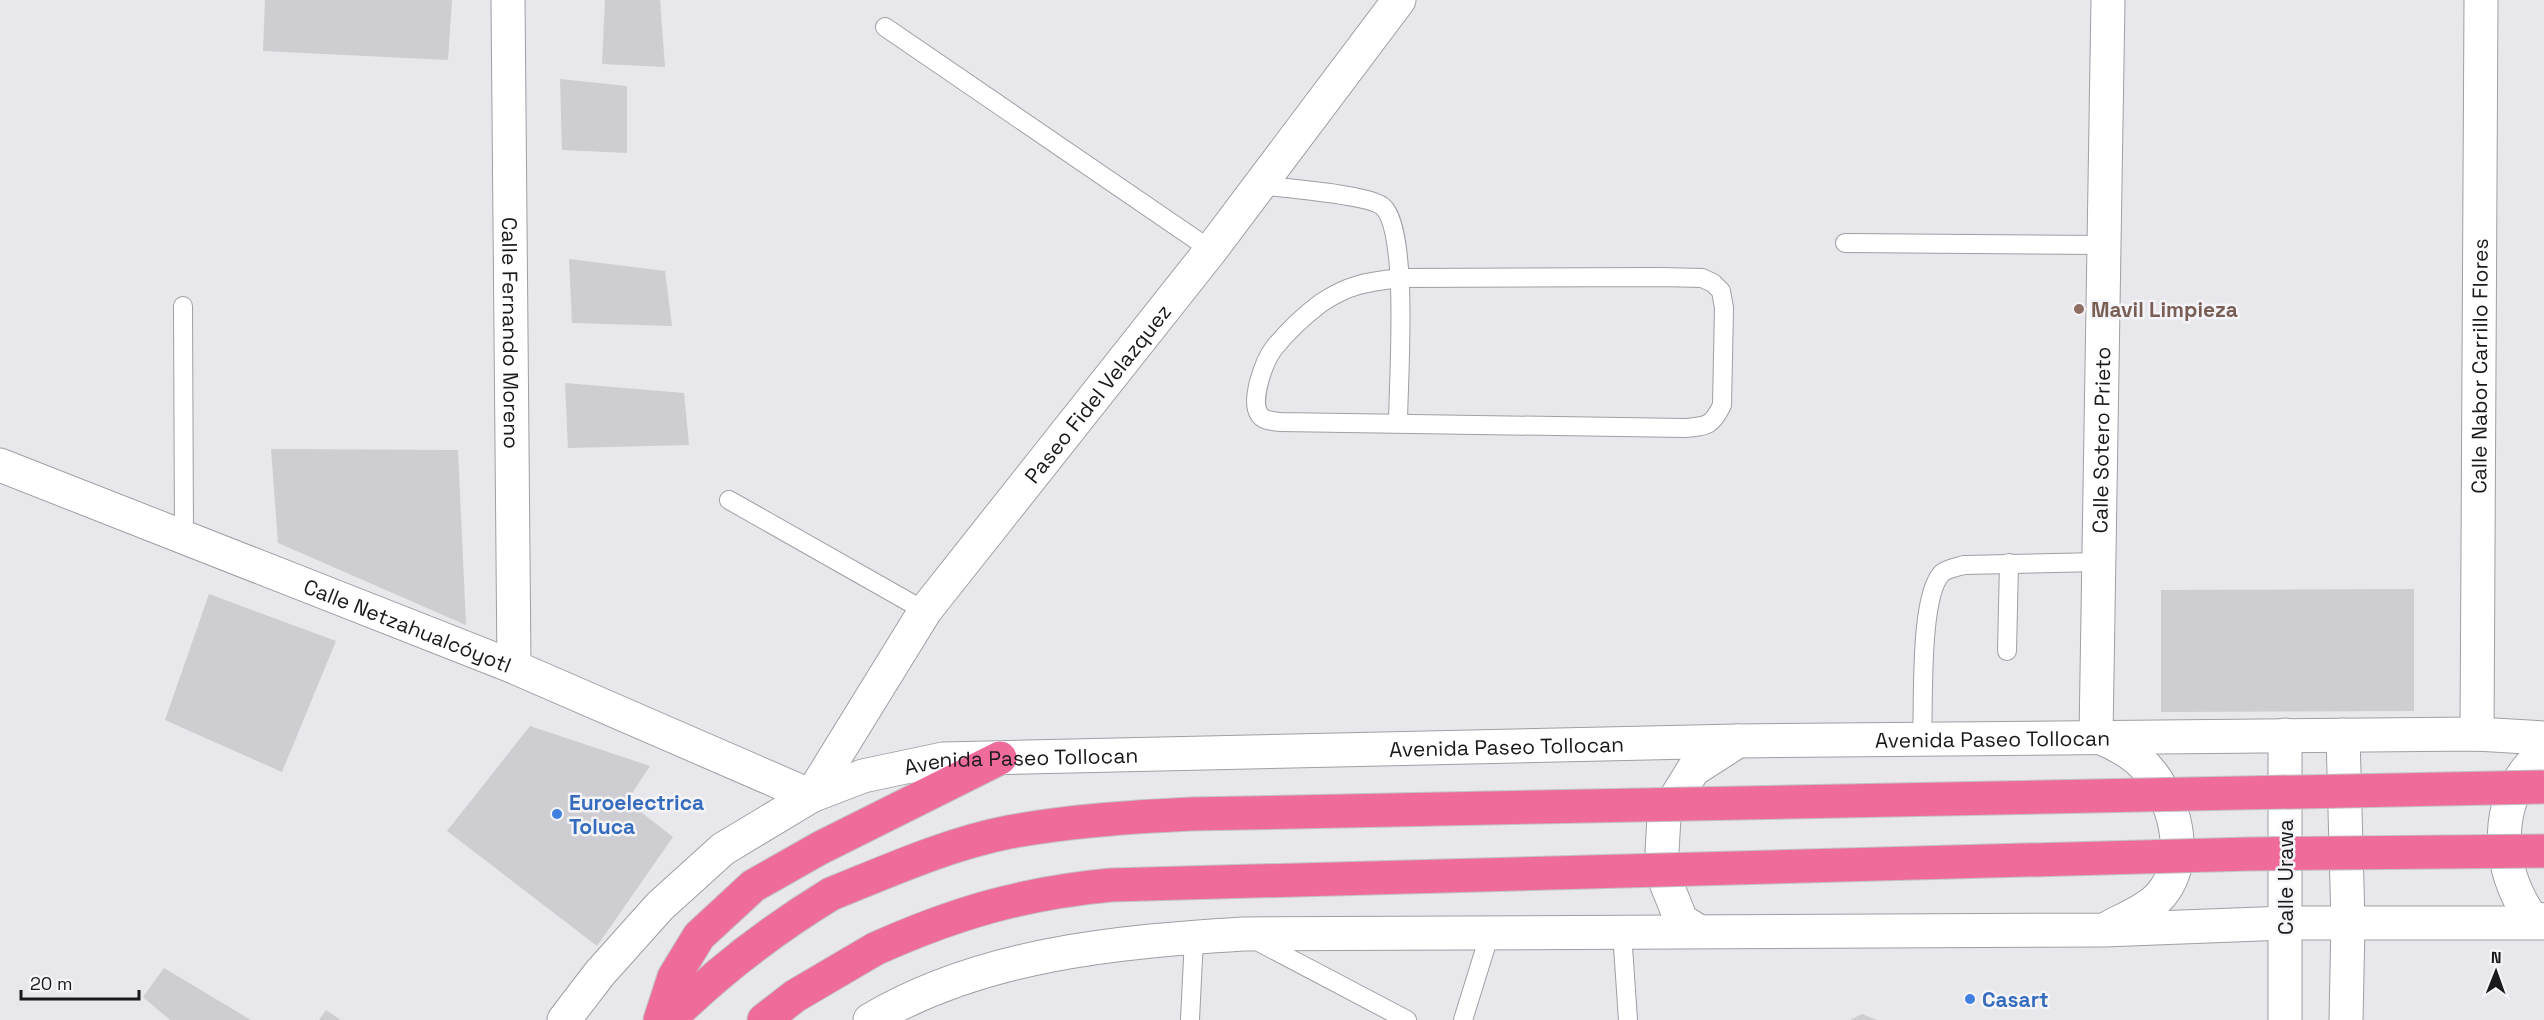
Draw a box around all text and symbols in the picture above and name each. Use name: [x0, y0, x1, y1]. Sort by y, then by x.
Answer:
street label: Calle Fernando Moreno: [496, 217, 526, 449]
street label: Calle Nabor Carrillo Flores: [2465, 238, 2493, 494]
place label: Mavil Limpieza: [2091, 296, 2238, 323]
street label: Paseo Fidel Velazquez: [1018, 298, 1177, 488]
marker: Mavil Limpieza: [2072, 302, 2086, 316]
street label: Calle Sotero Prieto: [2086, 346, 2116, 534]
street label: Calle Netzahualcóyotl: [300, 572, 515, 678]
street label: Avenida Paseo Tollocan: [1875, 724, 2110, 753]
street label: Avenida Paseo Tollocan: [1389, 730, 1624, 762]
street label: Avenida Paseo Tollocan: [901, 741, 1138, 780]
place label: Euroelectrica Toluca: [569, 789, 704, 840]
marker: Euroelectrica Toluca: [550, 807, 564, 821]
street label: Calle Urawa: [2272, 819, 2299, 935]
north arrow: [2466, 942, 2526, 1002]
text: N: [2491, 947, 2502, 968]
scale bar: [21, 963, 140, 1001]
text: 20 m: [30, 972, 73, 995]
place label: Casart: [1982, 986, 2049, 1013]
marker: Casart: [1963, 992, 1977, 1006]

